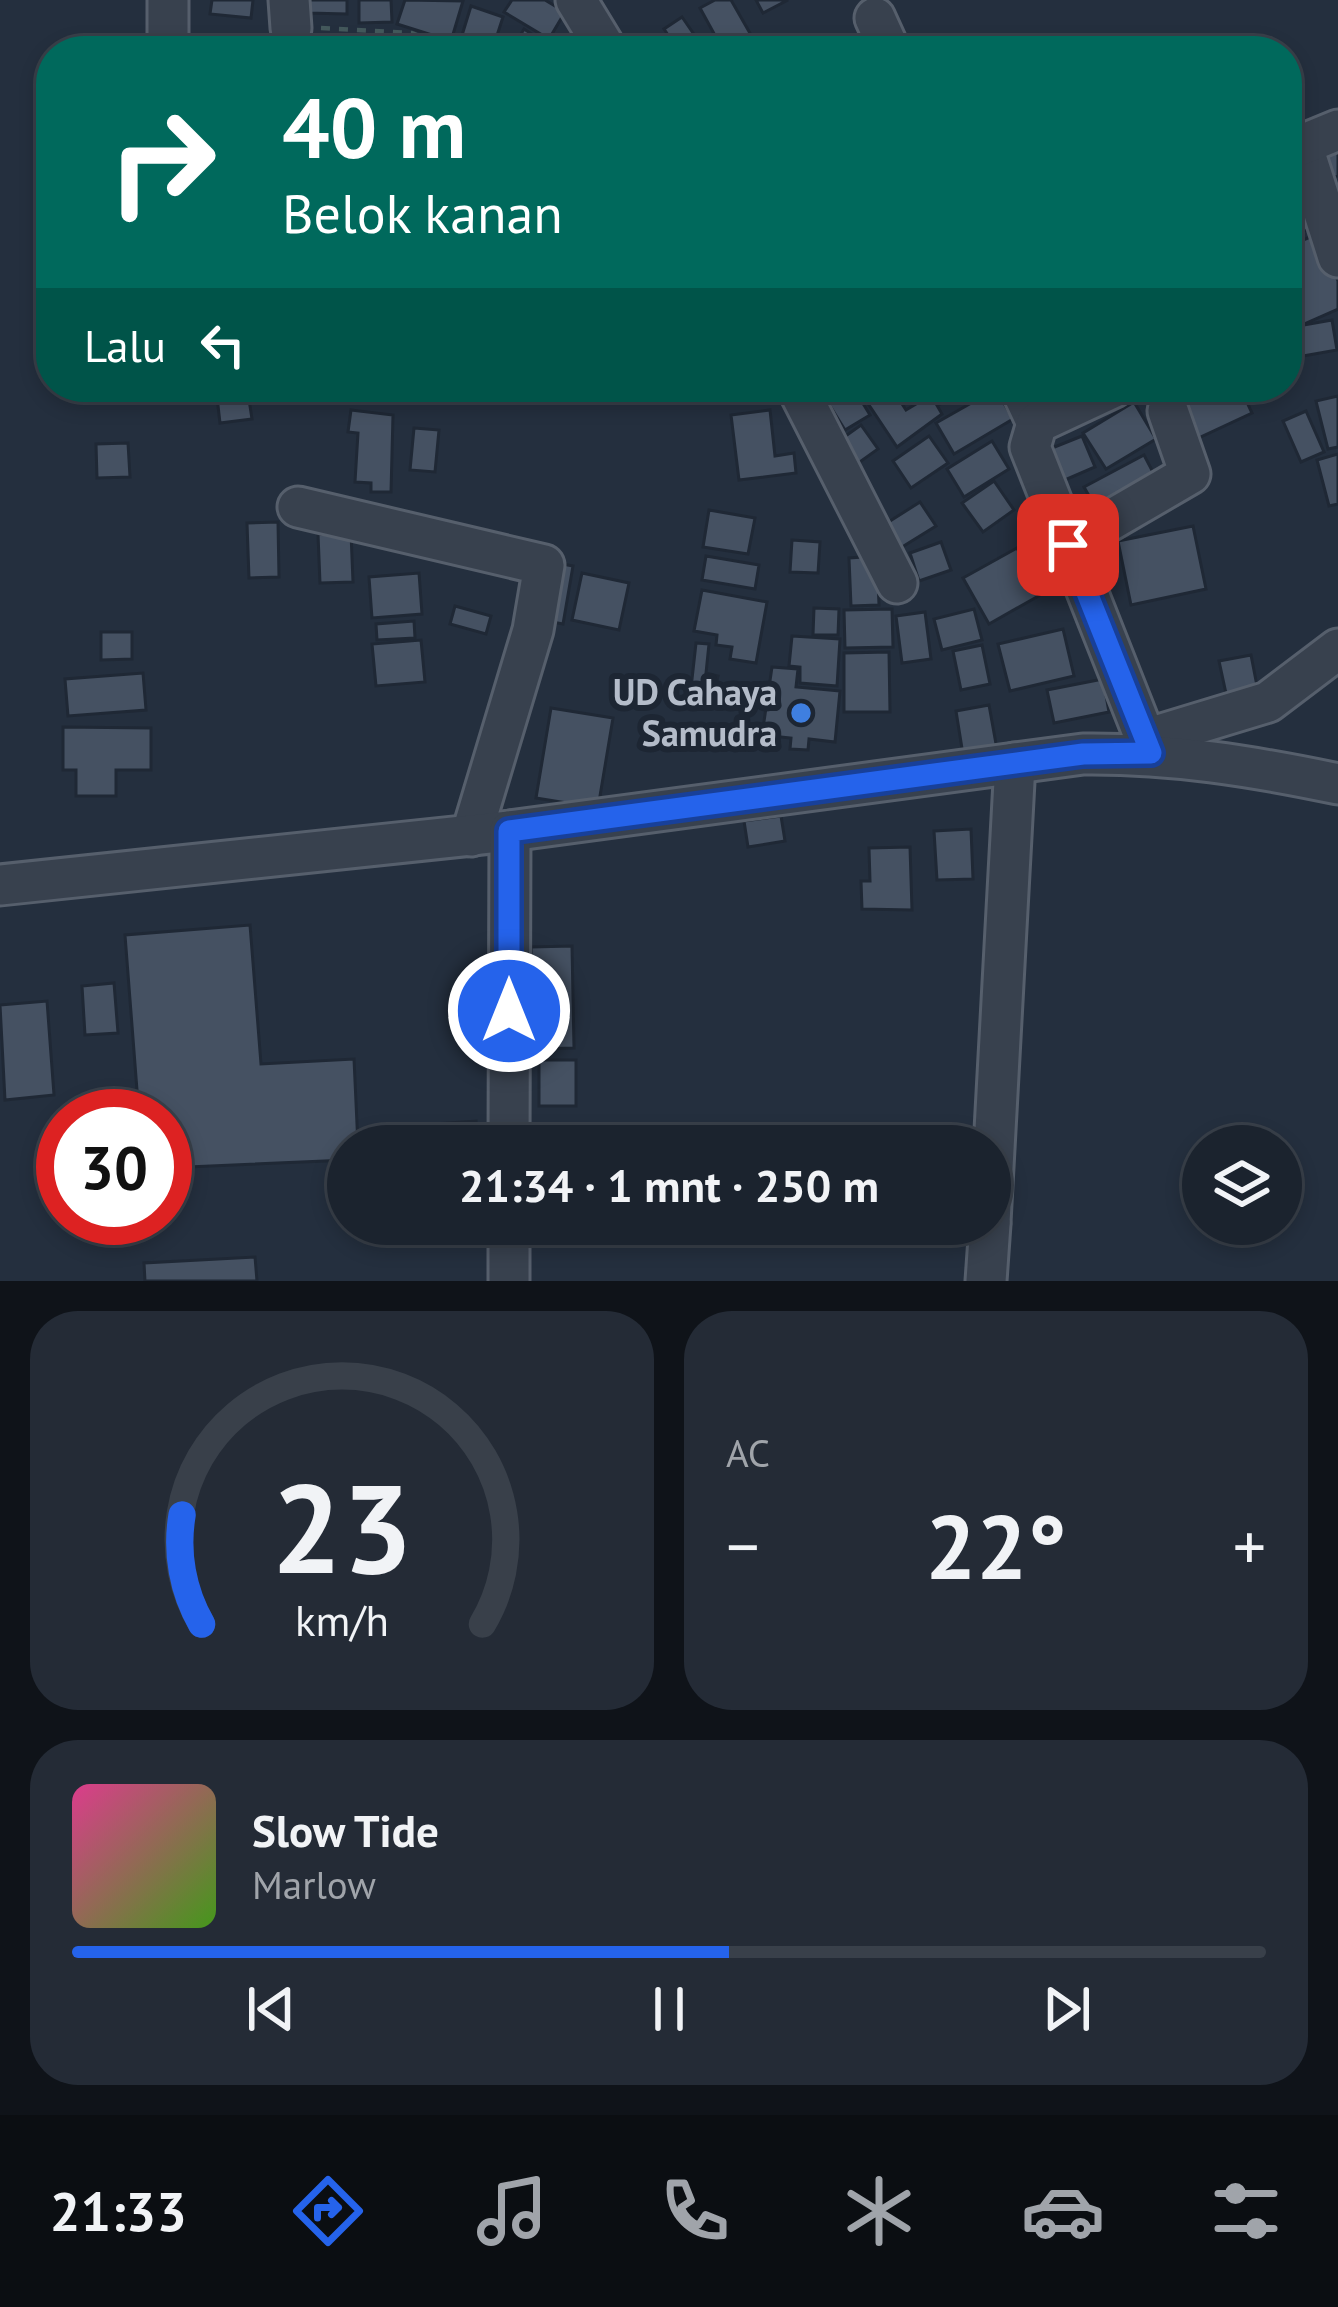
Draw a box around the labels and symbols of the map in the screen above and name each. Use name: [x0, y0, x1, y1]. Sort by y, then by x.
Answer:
pin: [1017, 494, 1119, 596]
place label: UD Cahaya Samudra: [613, 668, 777, 756]
marker: UD Cahaya Samudra: [788, 700, 814, 726]
position arrow: [446, 948, 572, 1074]
speed limit sign: 30: [36, 1089, 192, 1245]

